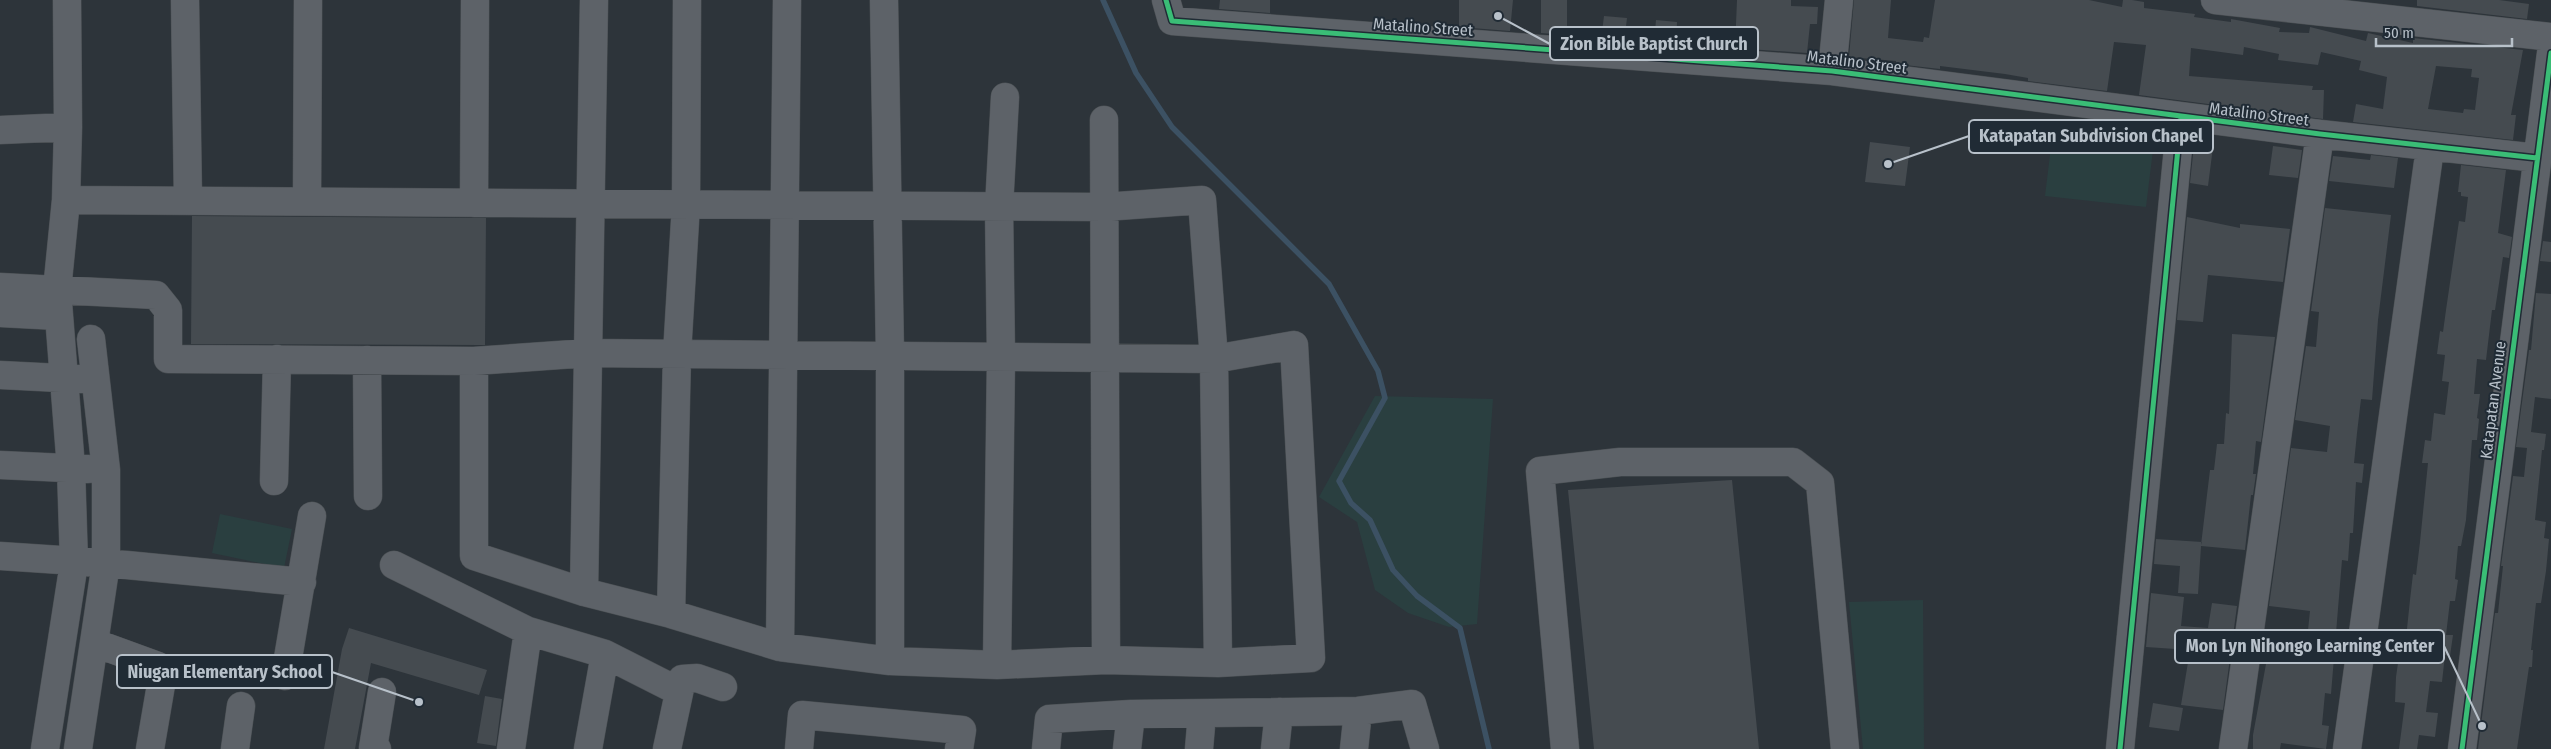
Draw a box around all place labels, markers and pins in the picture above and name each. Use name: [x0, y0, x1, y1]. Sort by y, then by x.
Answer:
callout: Zion Bible Baptist Church: [1550, 27, 1758, 60]
callout: Katapatan Subdivision Chapel: [1969, 120, 2213, 153]
callout: Mon Lyn Nihongo Learning Center: [2175, 630, 2444, 663]
callout: Niugan Elementary School: [117, 655, 332, 688]

